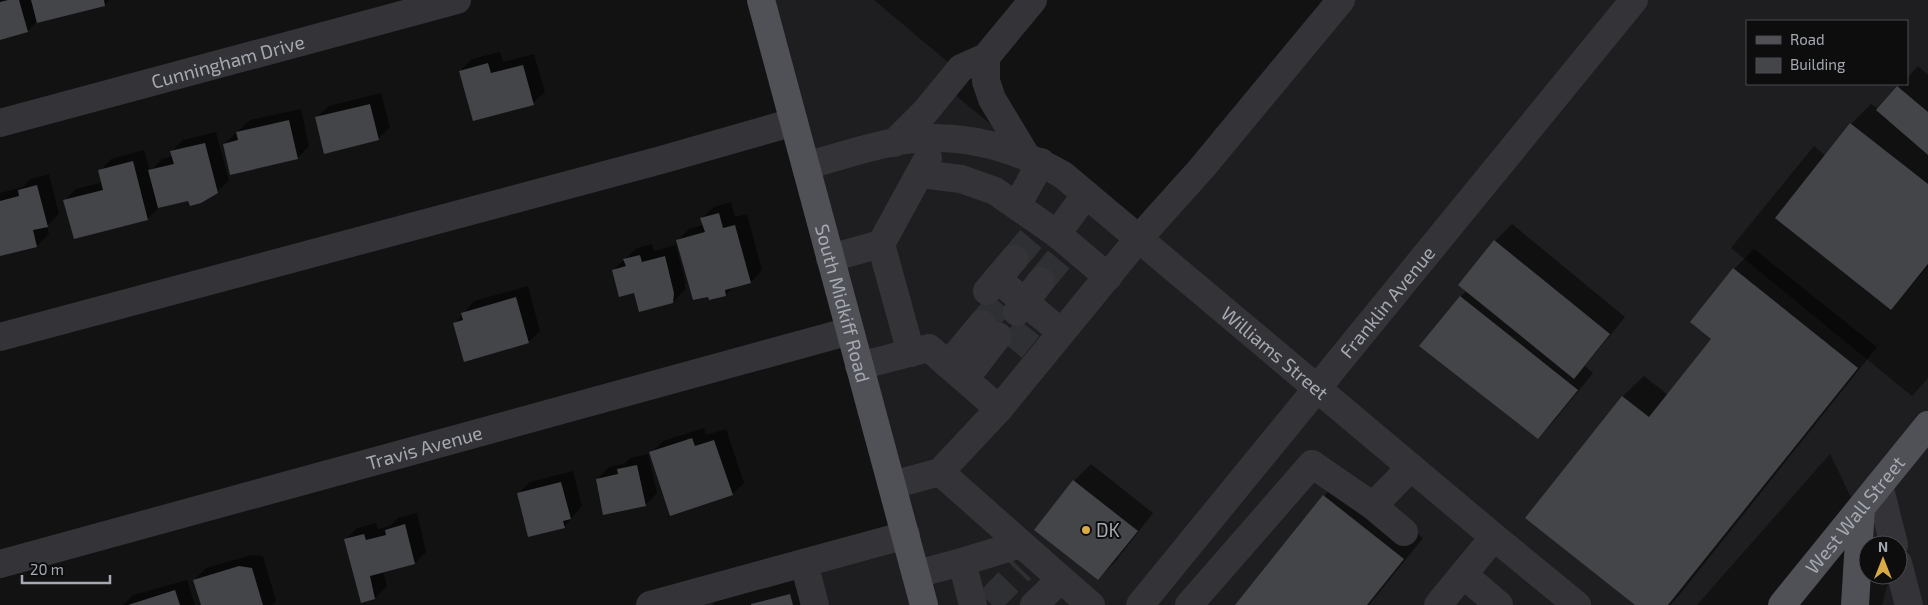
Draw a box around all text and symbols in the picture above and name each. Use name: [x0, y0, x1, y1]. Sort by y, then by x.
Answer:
legend: [1746, 20, 1908, 85]
street label: Cunningham Drive: [149, 30, 307, 93]
text: Road: [1790, 30, 1825, 48]
text: Building: [1790, 55, 1846, 73]
street label: South Midkiff Road: [811, 221, 875, 385]
street label: Franklin Avenue: [1334, 241, 1439, 362]
street label: Williams Street: [1217, 301, 1333, 404]
street label: Travis Avenue: [364, 420, 485, 474]
street label: West Wall Street: [1800, 451, 1909, 578]
place label: DK: [1096, 518, 1120, 541]
marker: DK: [1080, 524, 1092, 536]
north arrow: [1858, 535, 1908, 585]
text: N: [1878, 538, 1888, 555]
scale bar: [22, 552, 110, 584]
text: 20 m: [30, 560, 64, 578]

